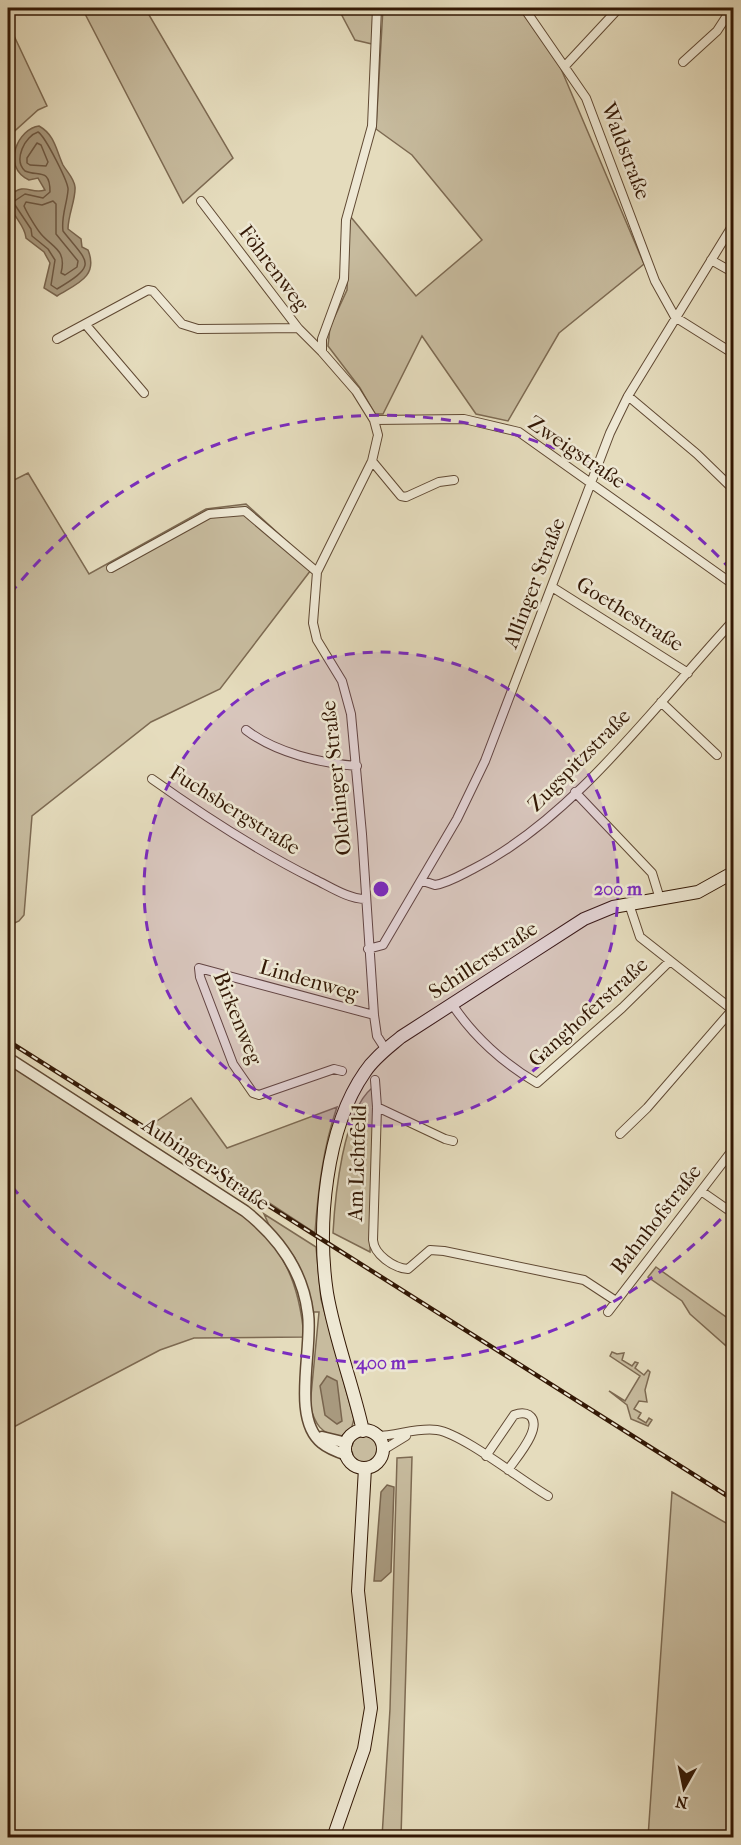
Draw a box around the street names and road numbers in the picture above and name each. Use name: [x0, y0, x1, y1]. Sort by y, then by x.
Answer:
street label: Waldstraße: [596, 98, 655, 203]
street label: Föhrenweg: [234, 220, 315, 316]
street label: Zweigstraße: [524, 411, 630, 493]
street label: Allinger Straße: [498, 514, 570, 652]
street label: Goethestraße: [572, 572, 688, 656]
street label: Olchinger Straße: [316, 699, 356, 857]
street label: Zugspitzstraße: [523, 704, 635, 816]
street label: Fuchsbergstraße: [165, 760, 305, 860]
street label: Schillerstraße: [424, 916, 542, 1004]
street label: Ganghoferstraße: [524, 952, 652, 1072]
street label: Lindenweg: [257, 954, 362, 1006]
street label: Birkenweg: [209, 968, 268, 1069]
street label: Am Lichtfeld: [343, 1104, 371, 1223]
street label: Aubinger Straße: [137, 1112, 274, 1215]
street label: Bahnhofstraße: [606, 1159, 706, 1279]

